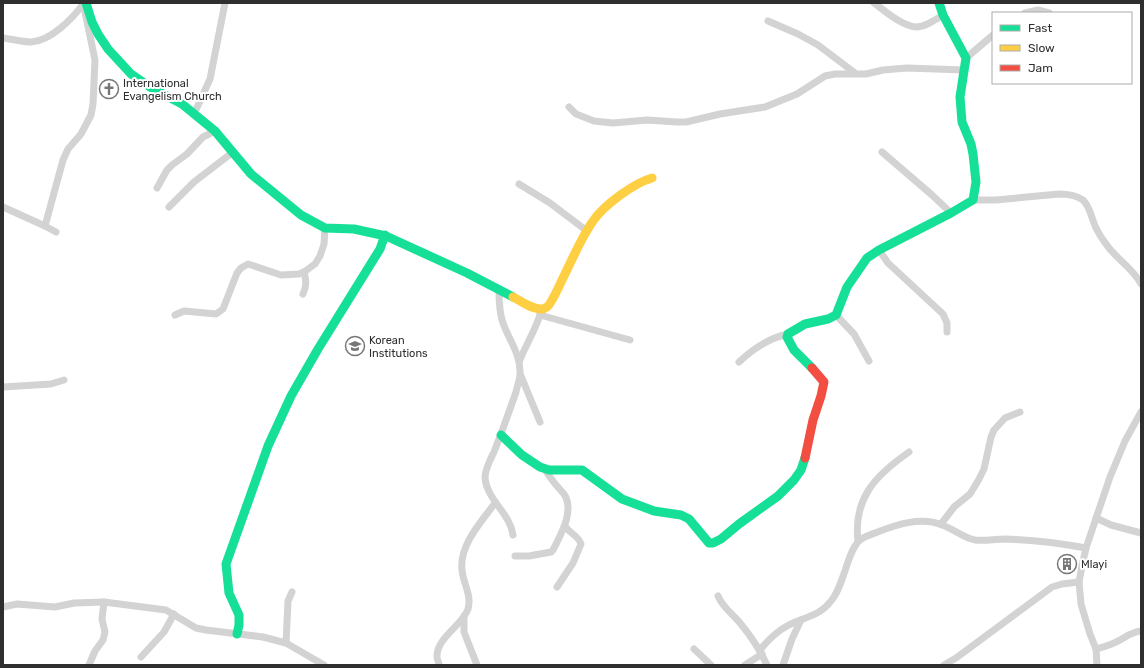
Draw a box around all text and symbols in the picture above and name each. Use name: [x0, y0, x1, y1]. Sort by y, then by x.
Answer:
legend: [992, 12, 1132, 84]
text: Fast: [1028, 21, 1052, 35]
text: Slow: [1028, 41, 1055, 55]
text: Jam: [1028, 61, 1053, 75]
place label: International Evangelism Church: [123, 77, 222, 103]
church icon: International Evangelism Church: [98, 78, 120, 100]
place label: Korean Institutions: [369, 334, 428, 360]
school or university icon: Korean Institutions: [344, 335, 366, 357]
building icon: Mlayi: [1056, 553, 1078, 575]
place label: Mlayi: [1081, 558, 1107, 571]

